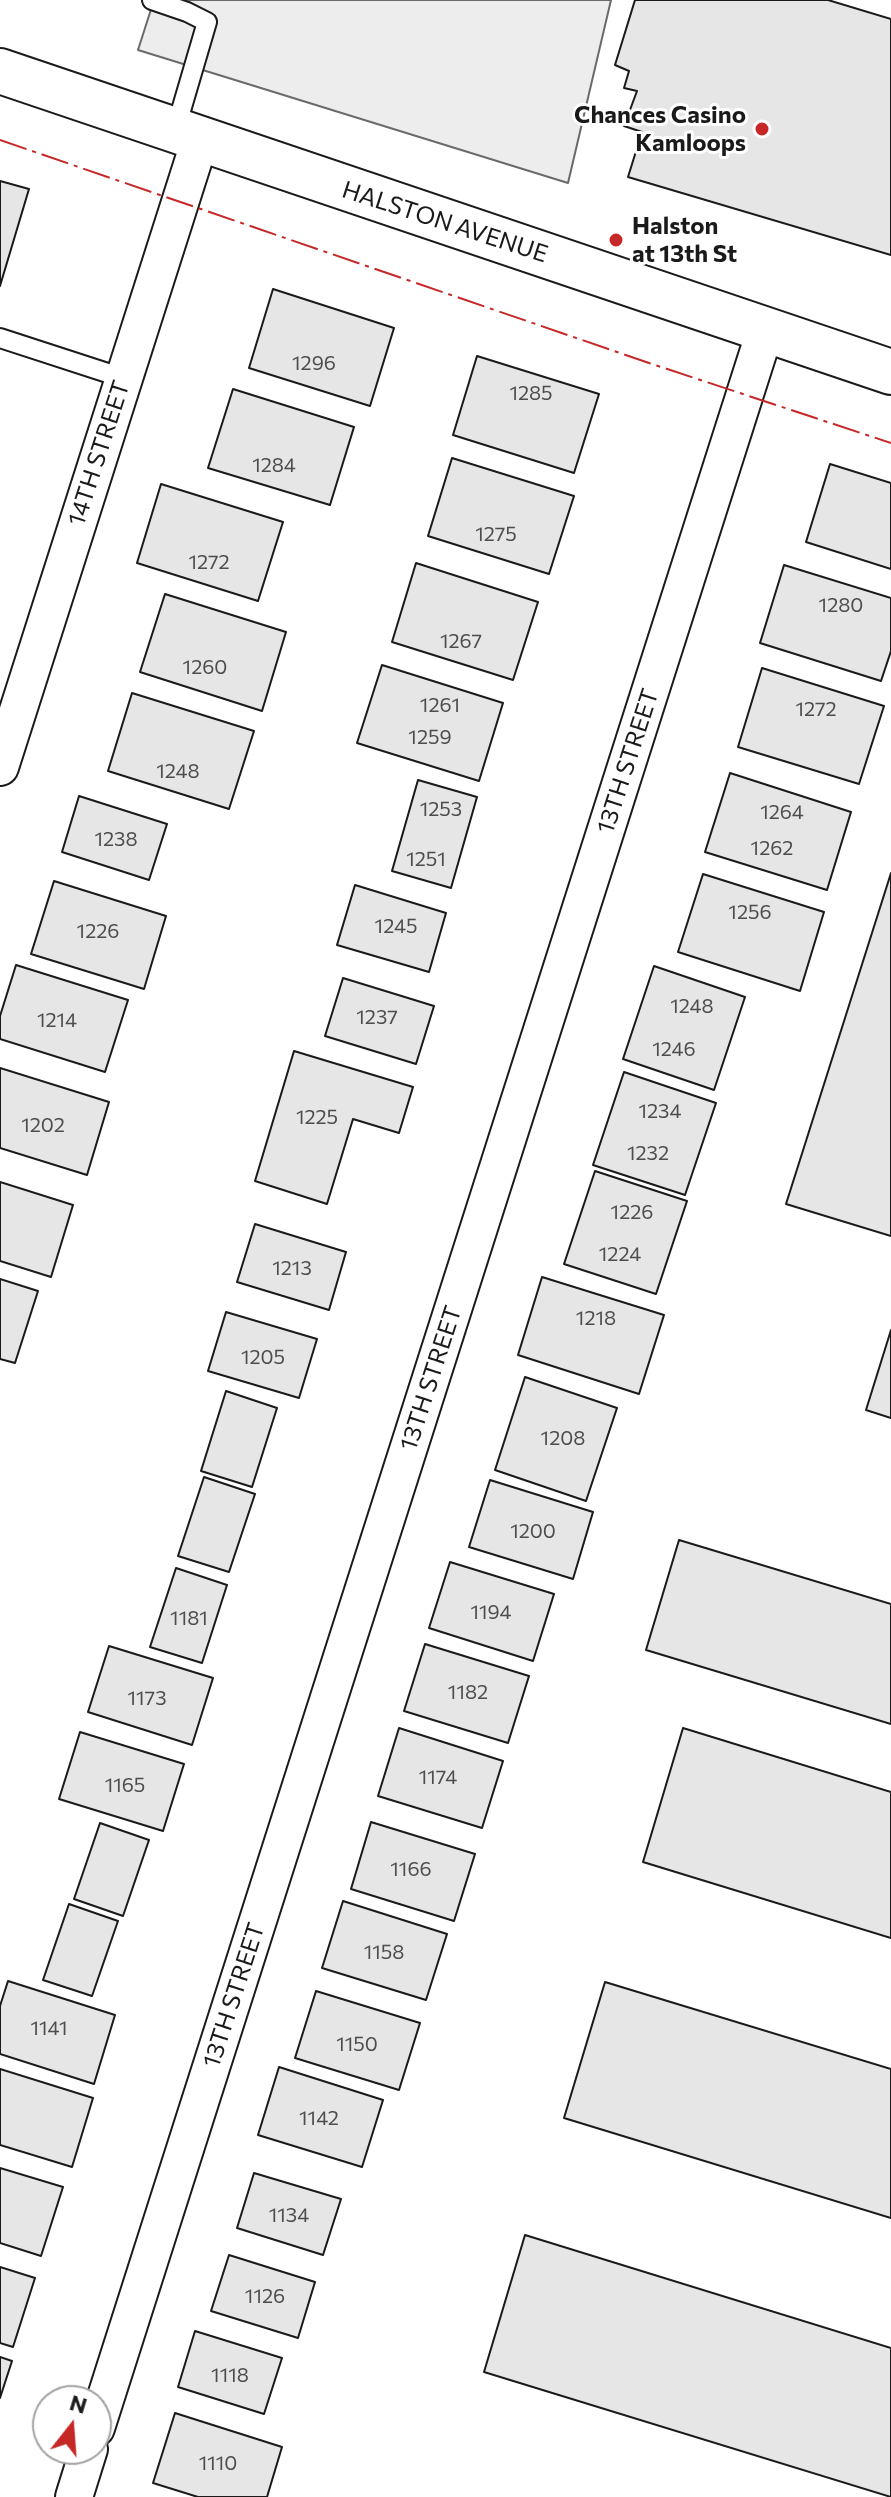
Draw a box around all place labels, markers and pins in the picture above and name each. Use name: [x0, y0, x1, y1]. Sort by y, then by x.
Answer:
place label: Chances Casino Kamloops: [574, 101, 746, 157]
marker: Chances Casino Kamloops: [753, 120, 771, 138]
place label: Halston at 13th St: [632, 212, 737, 268]
marker: Halston at 13th St: [607, 231, 625, 249]

